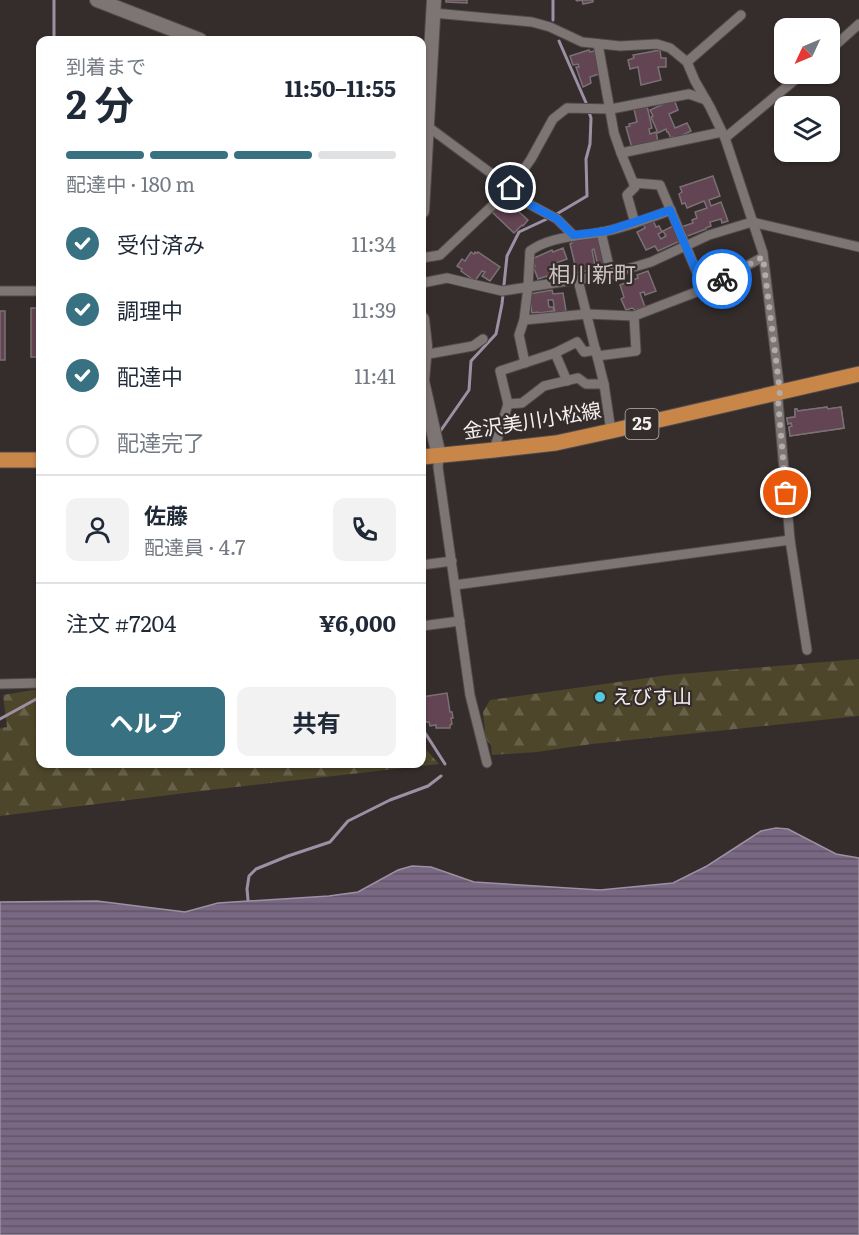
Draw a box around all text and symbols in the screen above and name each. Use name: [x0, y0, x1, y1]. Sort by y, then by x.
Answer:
north arrow: [774, 18, 840, 84]
map controls: [774, 18, 840, 162]
text: 到着まで: [66, 50, 146, 80]
text: 11:50–11:55: [285, 71, 396, 104]
text: 2 分: [66, 73, 134, 131]
button: layers: [774, 96, 840, 162]
pin: [485, 162, 536, 213]
text: 配達中 · 180 m: [66, 168, 195, 198]
icon: home: [494, 171, 527, 204]
icon: check: [66, 227, 99, 260]
text: 受付済み: [117, 227, 205, 260]
text: 11:34: [352, 228, 396, 258]
courier: [692, 249, 752, 309]
district label: 相川新町: [548, 256, 636, 289]
icon: bike: [706, 263, 739, 296]
icon: check: [66, 293, 99, 326]
text: 調理中: [117, 293, 183, 326]
text: 11:39: [352, 294, 396, 324]
icon: check: [66, 359, 99, 392]
text: 配達中: [117, 359, 183, 392]
text: 11:41: [354, 360, 396, 390]
street label: 金沢美川小松線: [460, 393, 603, 445]
road number: 25: [626, 409, 658, 439]
text: 配達完了: [117, 425, 205, 458]
pin: [760, 467, 811, 518]
icon: bag: [769, 476, 802, 509]
button: person: [66, 498, 129, 561]
text: 佐藤: [144, 498, 188, 531]
button: phone: [333, 498, 396, 561]
text: 配達員 · 4.7: [144, 531, 245, 561]
text: 注文 #7204: [66, 606, 176, 639]
text: ¥6,000: [319, 606, 396, 639]
place label: えびす山: [612, 680, 692, 710]
button: ヘルプ: [66, 687, 225, 756]
button: 共有: [237, 687, 396, 756]
marker: えびす山: [593, 690, 607, 704]

